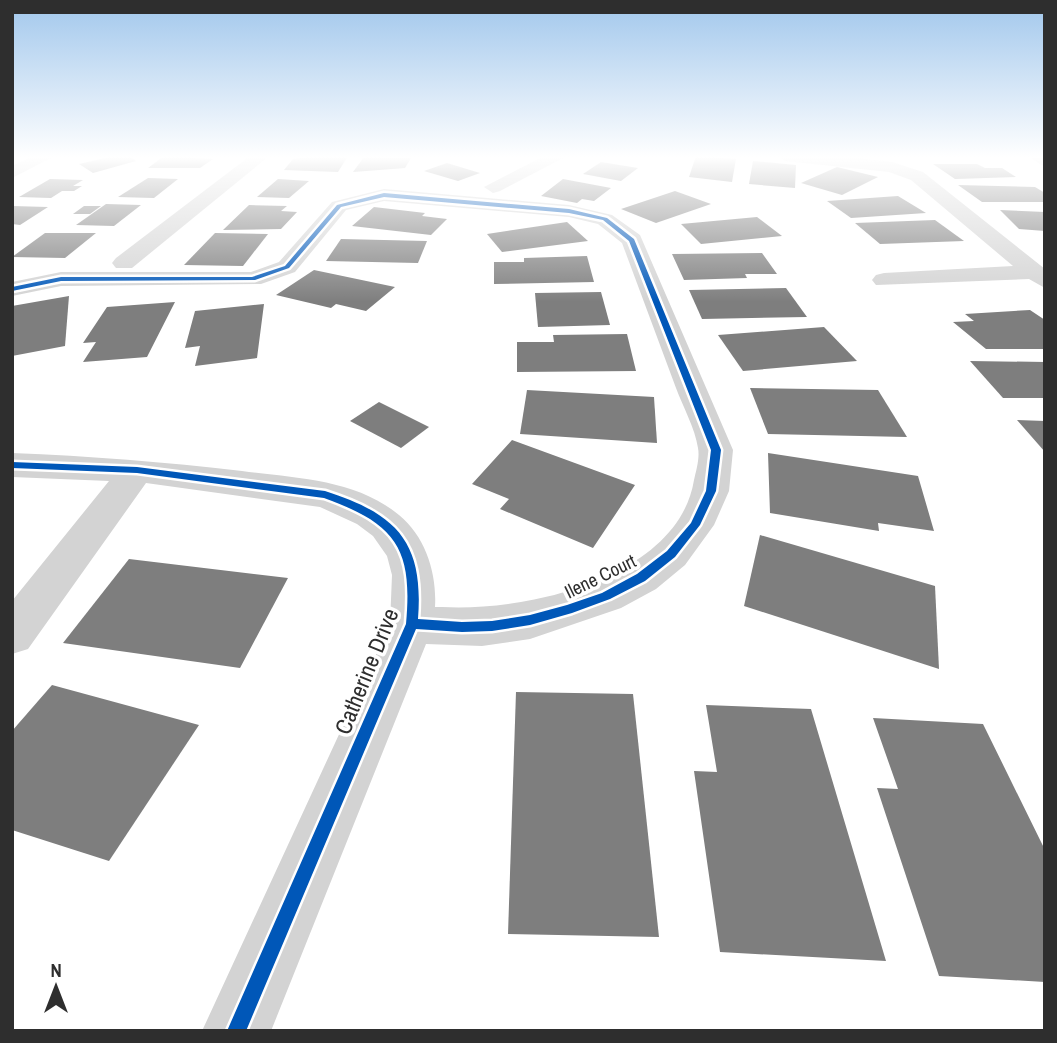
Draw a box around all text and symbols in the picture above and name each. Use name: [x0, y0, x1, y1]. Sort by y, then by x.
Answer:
street label: Ilene Court: [560, 547, 641, 604]
street label: Catherine Drive: [327, 603, 405, 739]
north arrow: [21, 952, 91, 1022]
text: N: [50, 957, 62, 983]

